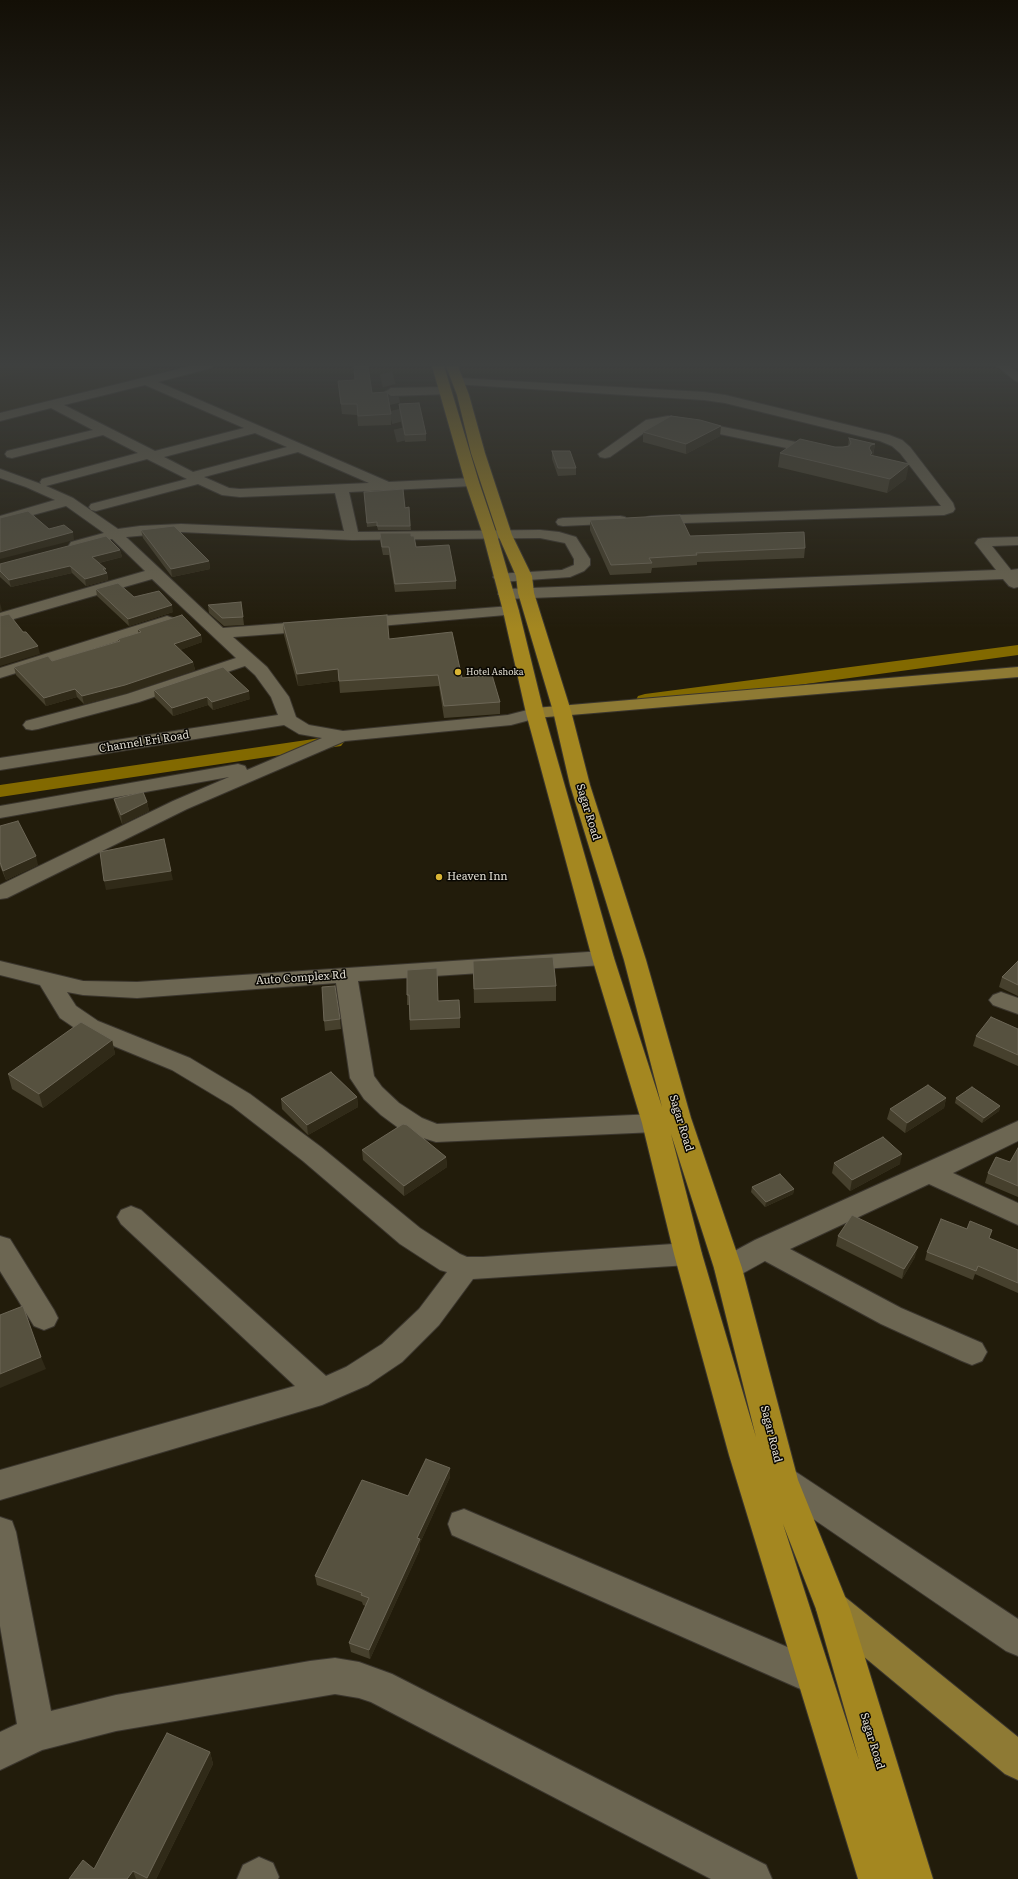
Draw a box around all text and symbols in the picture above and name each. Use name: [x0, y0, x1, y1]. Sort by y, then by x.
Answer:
marker: Hotel Ashoka: [453, 667, 463, 677]
place label: Hotel Ashoka: [466, 667, 524, 677]
street label: Channel Eri Road: [98, 728, 190, 756]
street label: Sagar Road: [573, 782, 603, 842]
place label: Heaven Inn: [447, 870, 508, 884]
marker: Heaven Inn: [434, 872, 444, 882]
street label: Auto Complex Rd: [255, 968, 347, 988]
street label: Sagar Road: [666, 1093, 696, 1153]
street label: Sagar Road: [758, 1404, 784, 1464]
street label: Sagar Road: [857, 1711, 887, 1771]

